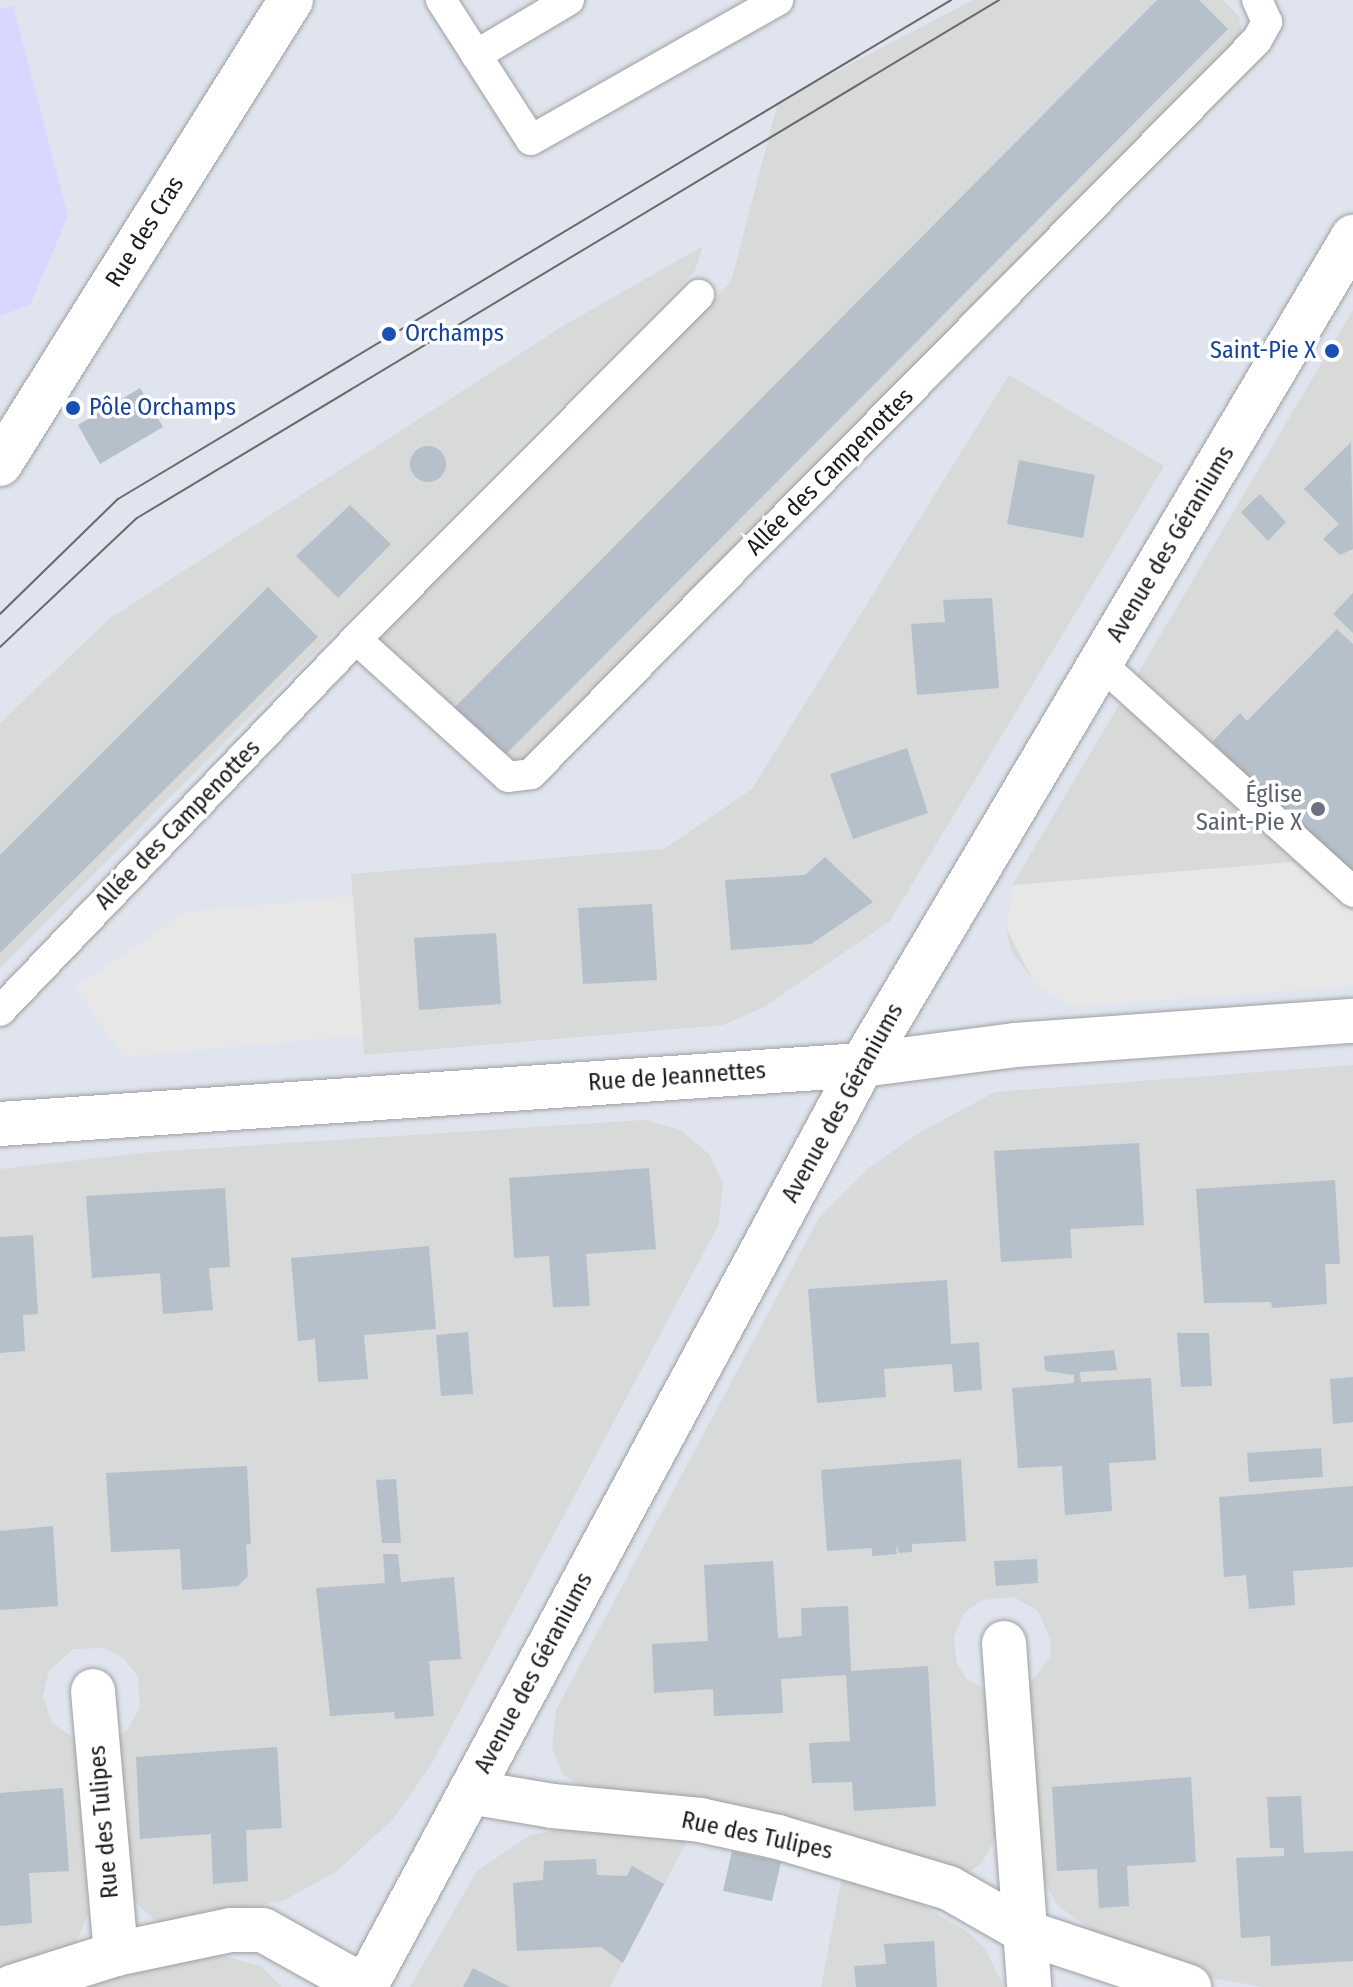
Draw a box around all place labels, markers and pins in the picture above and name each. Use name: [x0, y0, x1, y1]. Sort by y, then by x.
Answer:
place label: Orchamps: [405, 320, 504, 348]
marker: Orchamps: [380, 325, 398, 343]
place label: Saint-Pie X: [1210, 337, 1316, 365]
marker: Saint-Pie X: [1323, 342, 1341, 360]
place label: Pôle Orchamps: [89, 394, 236, 422]
marker: Pôle Orchamps: [64, 399, 82, 417]
place label: Église Saint-Pie X: [1196, 781, 1302, 837]
marker: Église Saint-Pie X: [1309, 800, 1327, 818]

